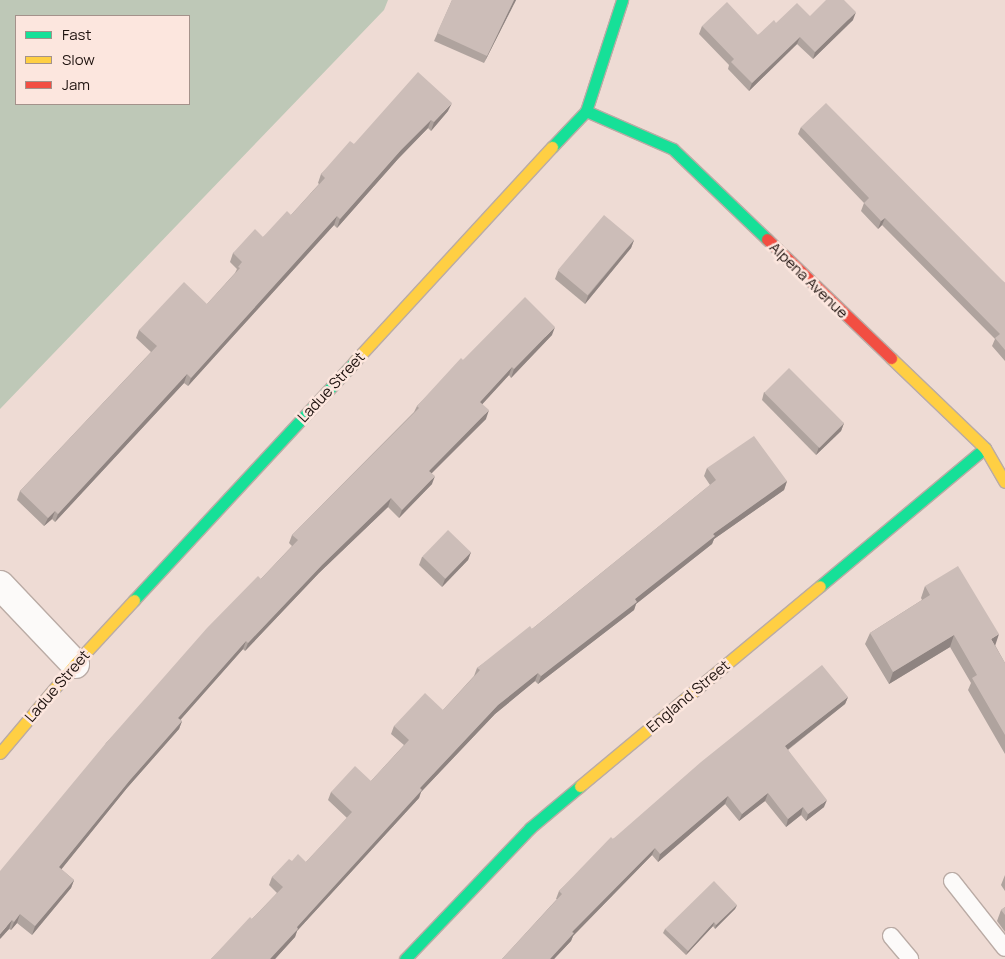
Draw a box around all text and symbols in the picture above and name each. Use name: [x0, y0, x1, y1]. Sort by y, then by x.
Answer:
legend: [15, 15, 190, 105]
text: Fast: [62, 24, 91, 45]
text: Slow: [62, 49, 95, 70]
text: Jam: [62, 74, 90, 95]
street label: Alpena Avenue: [766, 238, 852, 322]
street label: Ladue Street: [294, 348, 368, 426]
street label: Ladue Street: [21, 646, 93, 726]
street label: England Street: [643, 656, 733, 736]

